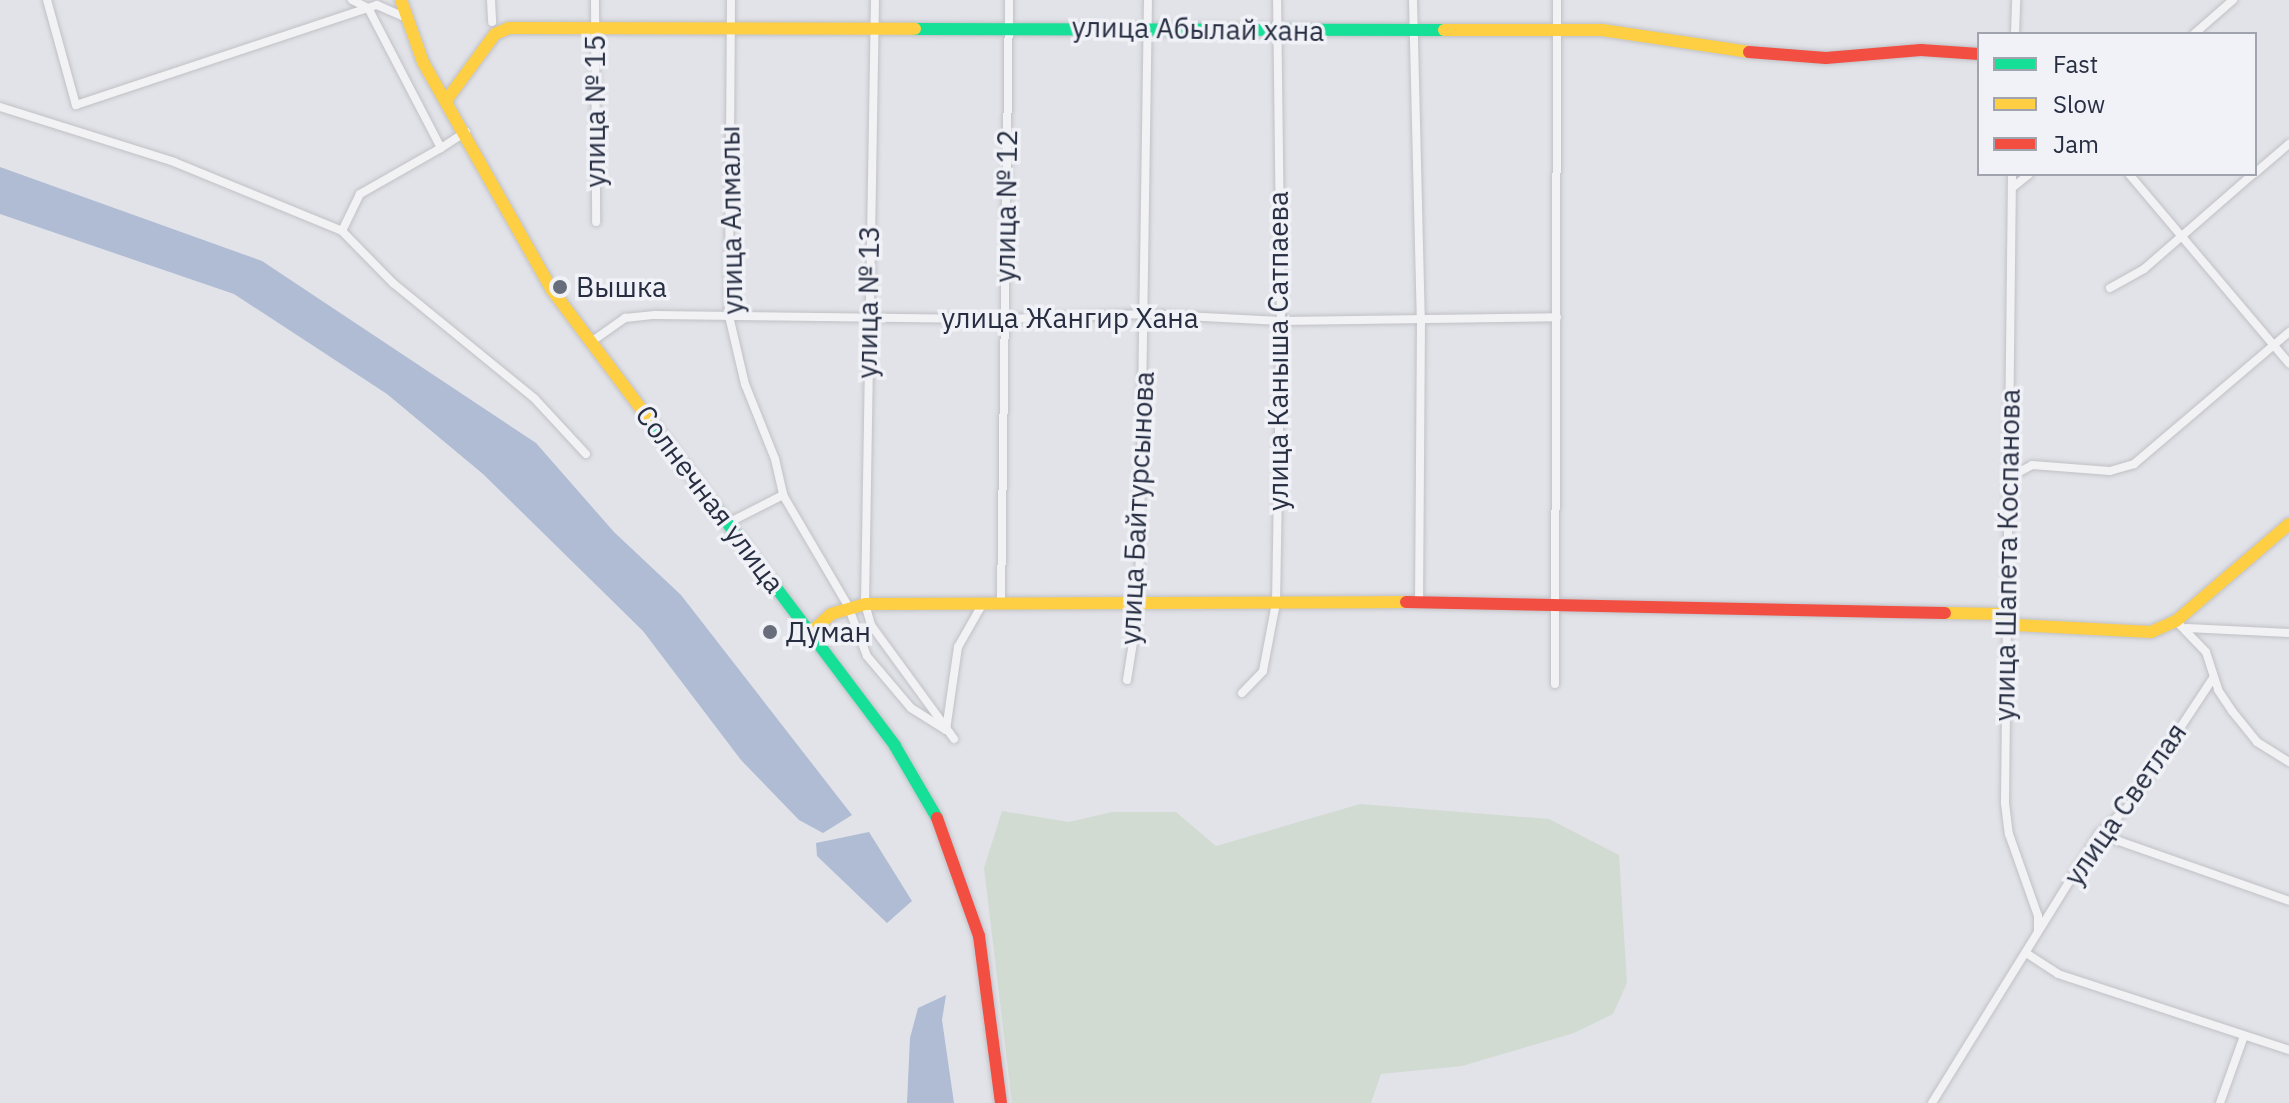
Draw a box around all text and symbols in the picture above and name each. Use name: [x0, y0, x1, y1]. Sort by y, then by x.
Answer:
street label: улица Абылай хана: [1072, 10, 1324, 48]
legend: [1977, 32, 2257, 176]
street label: улица № 15: [578, 34, 612, 188]
text: Fast: [2053, 48, 2098, 80]
text: Slow: [2053, 88, 2105, 120]
street label: улица Алмалы: [713, 125, 749, 315]
text: Jam: [2053, 128, 2099, 160]
street label: улица № 12: [988, 129, 1024, 283]
street label: улица Каныша Сатпаева: [1261, 191, 1295, 511]
street label: улица № 13: [850, 225, 886, 379]
place label: Вышка: [576, 270, 667, 304]
marker: Вышка: [551, 278, 569, 296]
street label: улица Жангир Хана: [941, 301, 1199, 335]
street label: улица Байтурсынова: [1113, 370, 1161, 646]
street label: улица Шапета Коспанова: [1987, 388, 2027, 722]
street label: Солнечная улица: [629, 399, 791, 599]
place label: Думан: [786, 615, 871, 649]
marker: Думан: [761, 623, 779, 641]
street label: улица Светлая: [2057, 716, 2193, 892]

